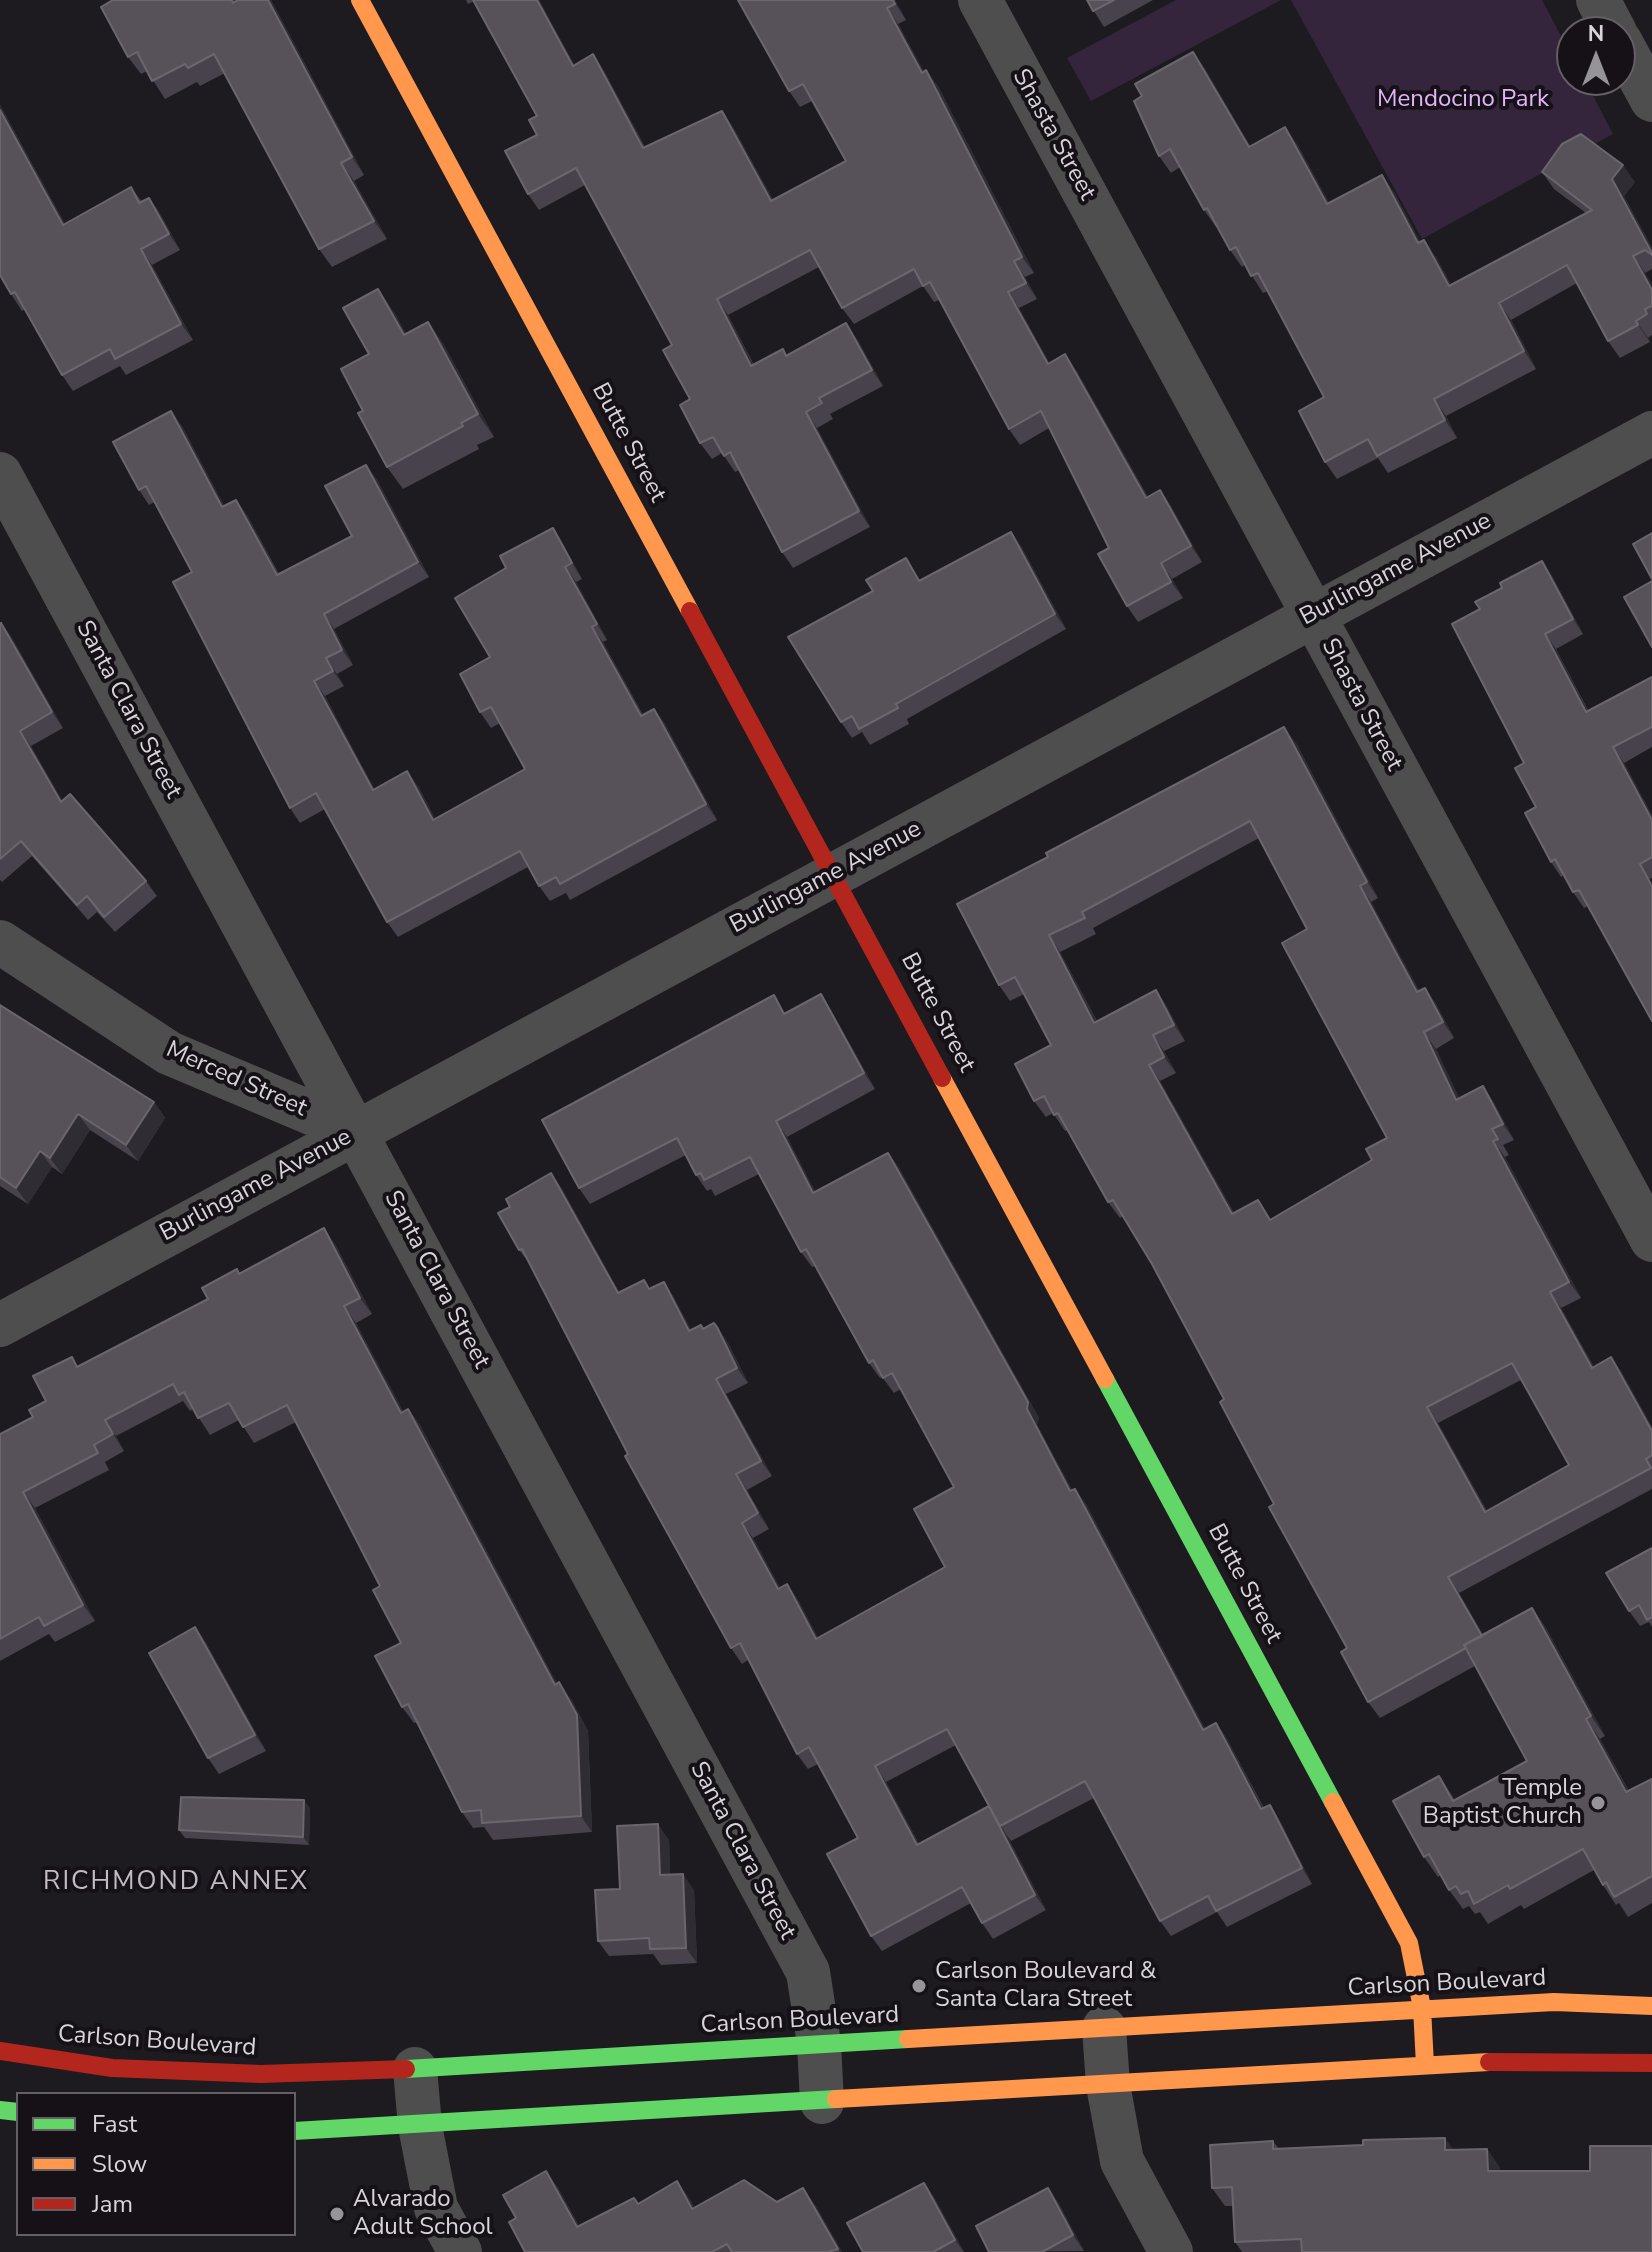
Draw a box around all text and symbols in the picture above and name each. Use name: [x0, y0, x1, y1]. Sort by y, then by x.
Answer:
north arrow: [1556, 16, 1636, 96]
text: N: [1588, 19, 1604, 49]
street label: Shasta Street: [1005, 64, 1101, 206]
park label: Mendocino Park: [1377, 86, 1549, 114]
street label: Butte Street: [585, 379, 671, 507]
street label: Burlingame Avenue: [1295, 507, 1497, 633]
street label: Santa Clara Street: [69, 616, 187, 804]
street label: Shasta Street: [1314, 634, 1408, 776]
street label: Burlingame Avenue: [725, 815, 927, 941]
street label: Butte Street: [894, 949, 980, 1077]
street label: Merced Street: [161, 1036, 311, 1124]
street label: Burlingame Avenue: [155, 1123, 357, 1249]
street label: Santa Clara Street: [377, 1186, 495, 1374]
street label: Butte Street: [1201, 1520, 1287, 1648]
street label: Santa Clara Street: [683, 1757, 801, 1945]
place label: Temple Baptist Church: [1423, 1775, 1582, 1831]
marker: Temple Baptist Church: [1589, 1794, 1607, 1812]
district label: RICHMOND ANNEX: [43, 1867, 309, 1899]
place label: Carlson Boulevard & Santa Clara Street: [935, 1958, 1156, 2014]
street label: Carlson Boulevard: [1347, 1964, 1547, 2004]
marker: Carlson Boulevard & Santa Clara Street: [910, 1977, 928, 1995]
street label: Carlson Boulevard: [700, 2001, 900, 2041]
street label: Carlson Boulevard: [57, 2021, 257, 2063]
legend: [16, 2092, 296, 2236]
text: Fast: [92, 2108, 137, 2140]
text: Slow: [92, 2148, 147, 2180]
place label: Alvarado Adult School: [353, 2186, 493, 2242]
text: Jam: [92, 2188, 133, 2220]
marker: Alvarado Adult School: [328, 2205, 346, 2223]

